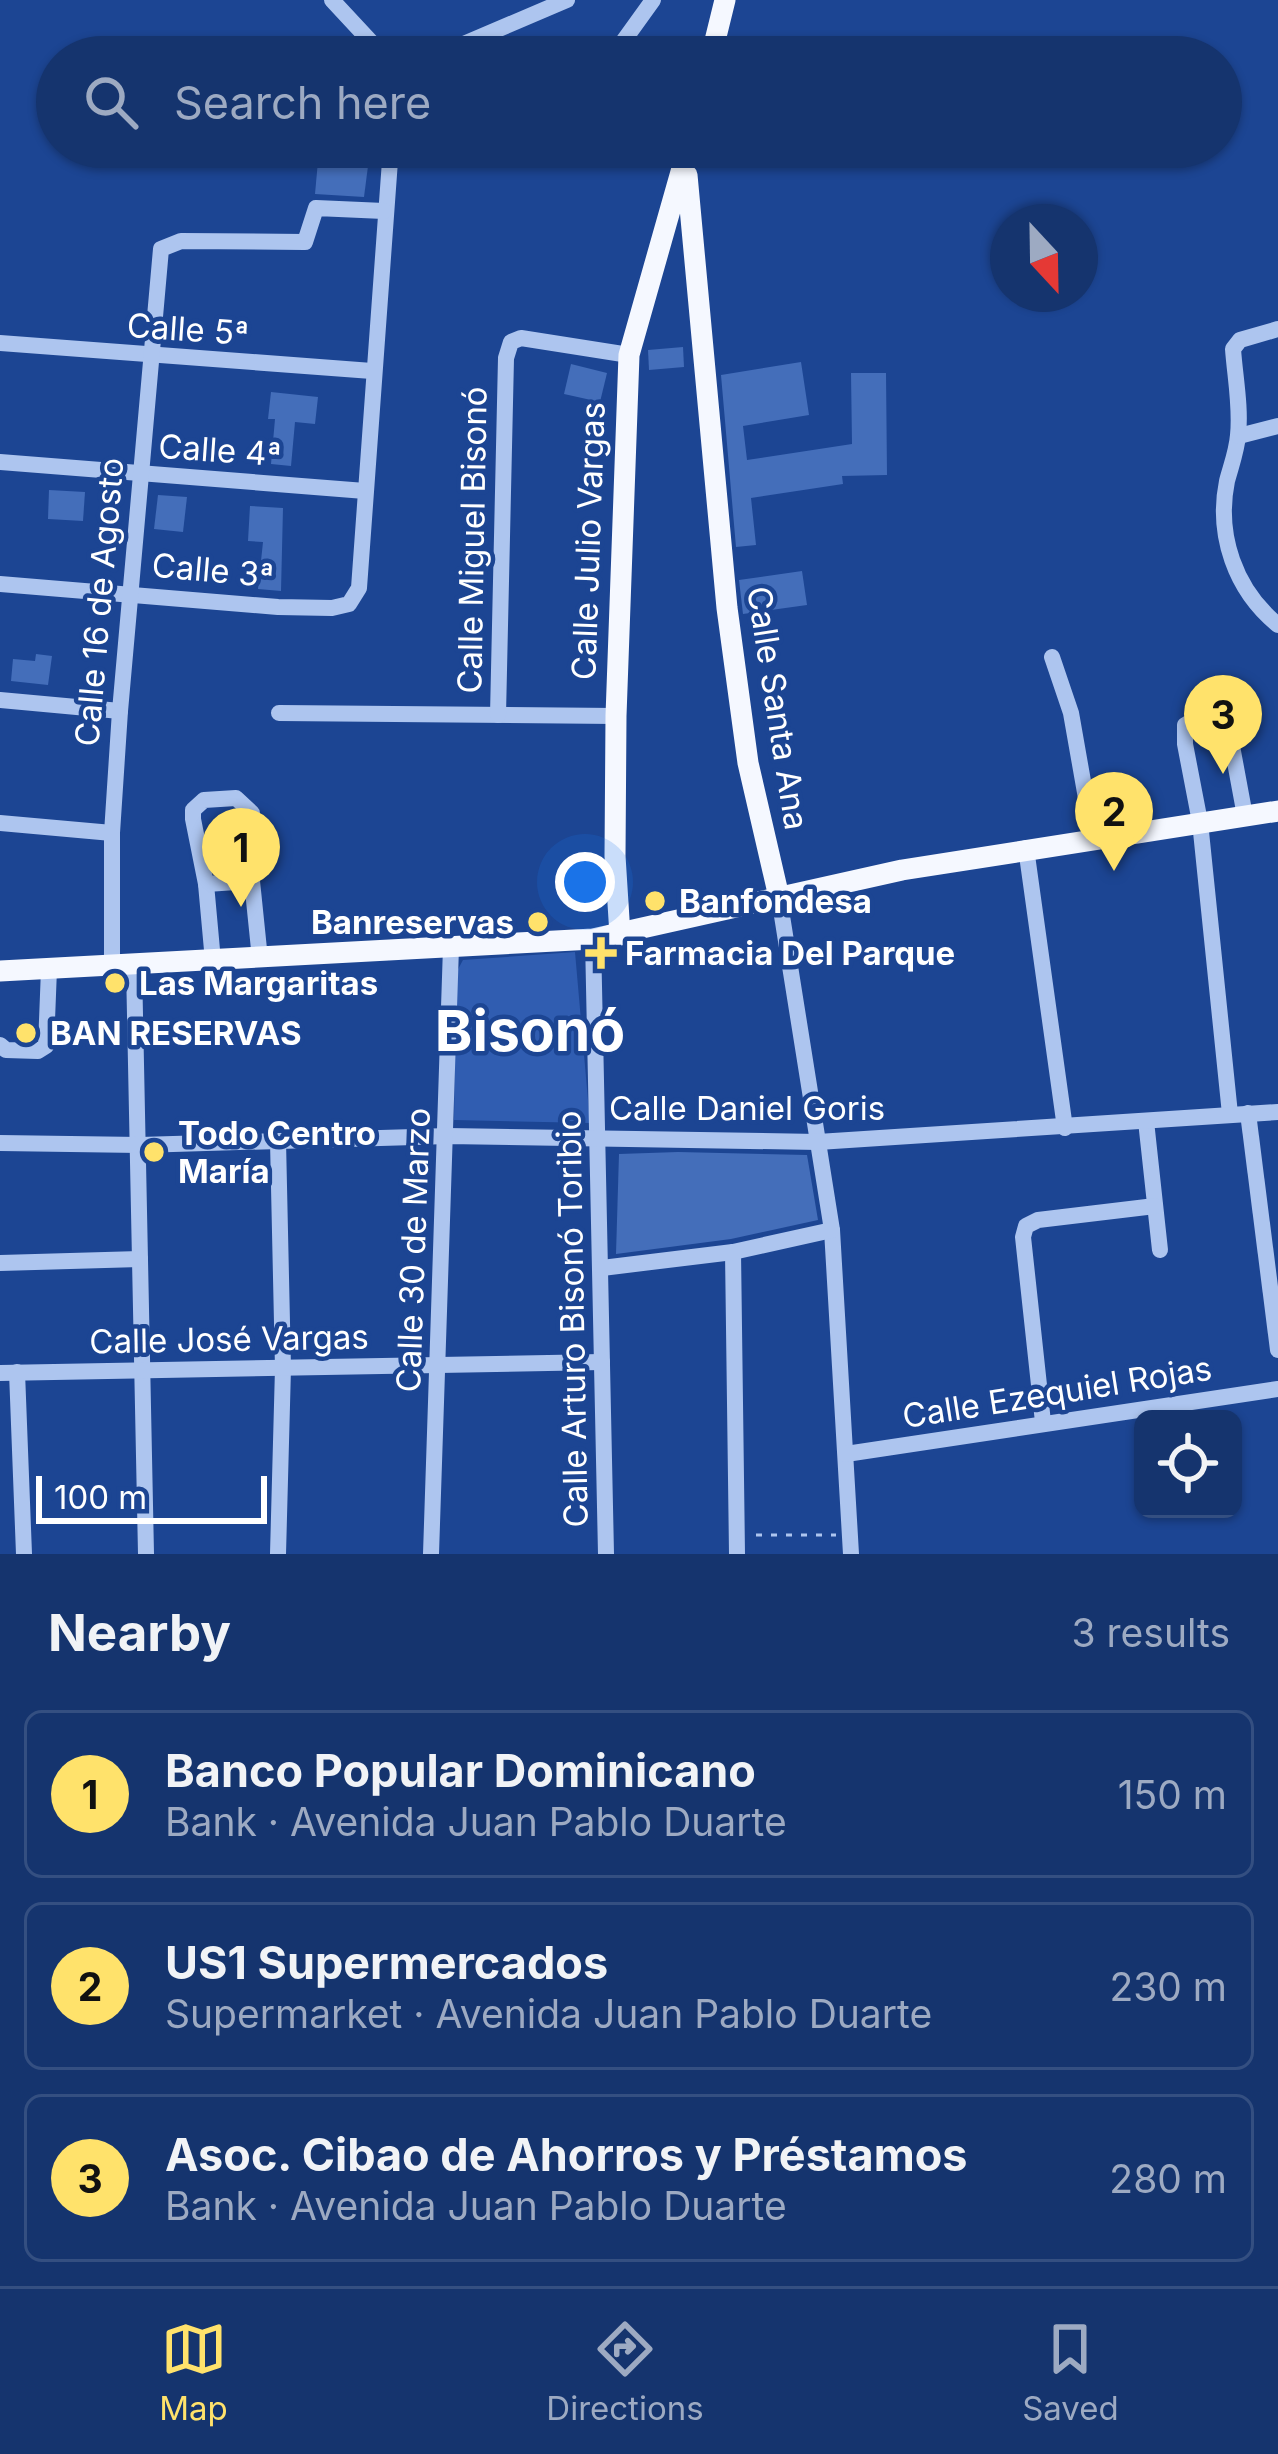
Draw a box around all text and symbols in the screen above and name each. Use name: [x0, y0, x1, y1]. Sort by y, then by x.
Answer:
search box: [36, 36, 1242, 168]
icon: search: [78, 69, 144, 135]
text: Search here: [174, 75, 431, 130]
north arrow: [990, 204, 1098, 312]
street label: Calle 5ª: [126, 305, 250, 353]
street label: Calle Miguel Bisonó: [449, 386, 495, 694]
street label: Calle Julio Vargas: [563, 401, 613, 681]
street label: Calle 4ª: [157, 426, 283, 474]
street label: Calle 16 de Agosto: [66, 456, 132, 748]
street label: Calle 3ª: [150, 545, 276, 595]
street label: Calle Santa Ana: [739, 583, 817, 833]
pin: 3: [1184, 675, 1262, 774]
pin: 2: [1075, 772, 1153, 871]
pin: 1: [202, 808, 280, 907]
your location: [555, 852, 615, 912]
place label: Banfondesa: [679, 881, 872, 921]
marker: Banfondesa: [642, 888, 668, 914]
place label: Banreservas: [311, 902, 514, 942]
marker: Banreservas: [525, 909, 551, 935]
place label: Farmacia Del Parque: [625, 933, 955, 973]
marker: Farmacia Del Parque: [588, 940, 614, 966]
place label: Las Margaritas: [139, 963, 378, 1003]
marker: Las Margaritas: [102, 970, 128, 996]
district label: Bisonó: [435, 996, 625, 1065]
place label: BAN RESERVAS: [50, 1013, 302, 1053]
marker: BAN RESERVAS: [13, 1020, 39, 1046]
street label: Calle Daniel Goris: [609, 1088, 885, 1128]
street label: Calle 30 de Marzo: [388, 1107, 438, 1393]
street label: Calle Arturo Bisonó Toribio: [548, 1110, 596, 1528]
place label: Todo Centro María: [178, 1113, 376, 1191]
marker: Todo Centro María: [141, 1139, 167, 1165]
street label: Calle José Vargas: [89, 1317, 369, 1361]
street label: Calle Ezequiel Rojas: [899, 1348, 1215, 1436]
map controls: [1134, 1410, 1242, 1518]
button: locate: [1134, 1410, 1242, 1518]
scale bar: [36, 1470, 267, 1523]
text: 100 m: [54, 1477, 147, 1517]
text: Nearby: [48, 1602, 231, 1663]
text: 3 results: [1072, 1609, 1230, 1656]
text: Banco Popular Dominicano: [165, 1743, 756, 1798]
text: 1: [82, 1771, 98, 1818]
text: 150 m: [1118, 1771, 1227, 1818]
text: Bank · Avenida Juan Pablo Duarte: [165, 1798, 787, 1845]
text: US1 Supermercados: [165, 1935, 608, 1990]
text: 2: [78, 1963, 102, 2010]
text: 230 m: [1109, 1963, 1227, 2010]
text: Supermarket · Avenida Juan Pablo Duarte: [165, 1990, 932, 2037]
text: Asoc. Cibao de Ahorros y Préstamos: [165, 2127, 968, 2182]
text: 3: [77, 2155, 103, 2202]
text: 280 m: [1109, 2155, 1227, 2202]
text: Bank · Avenida Juan Pablo Duarte: [165, 2182, 787, 2229]
tab: Map: [159, 2316, 228, 2428]
tab: Directions: [546, 2316, 704, 2428]
tab: Saved: [1022, 2316, 1119, 2428]

